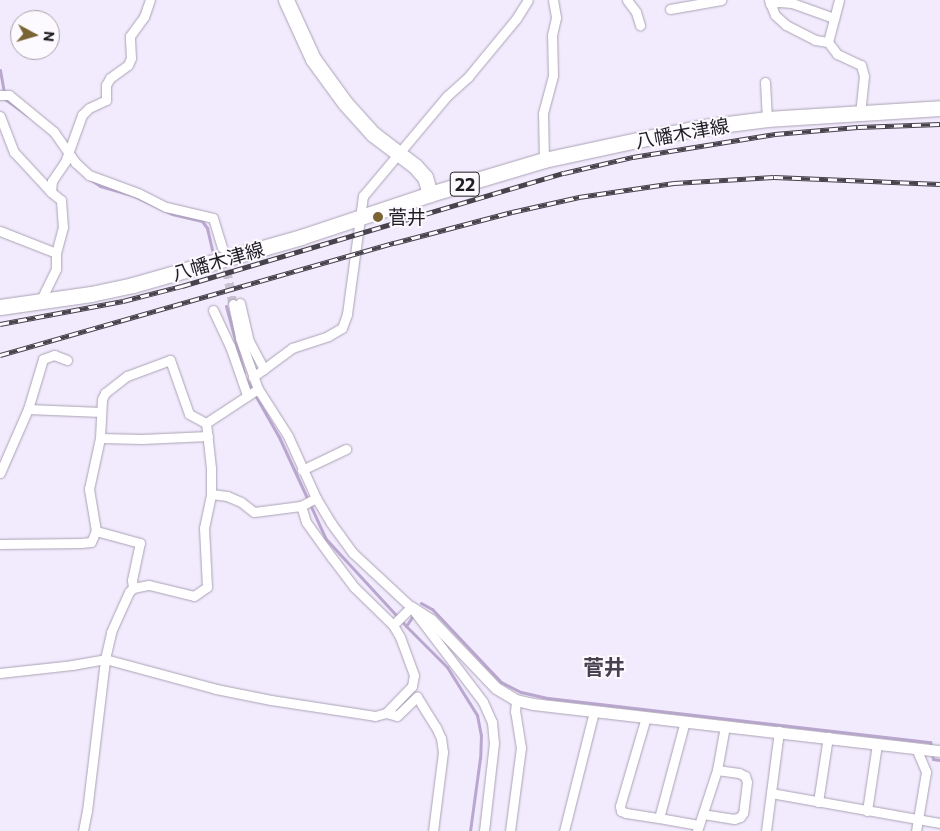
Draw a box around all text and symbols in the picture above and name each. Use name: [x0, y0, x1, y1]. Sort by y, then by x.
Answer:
north arrow: [10, 10, 60, 60]
text: N: [40, 30, 58, 43]
street label: 八幡木津線: [633, 114, 731, 152]
road number: 22: [449, 168, 481, 200]
place label: 菅井: [388, 206, 426, 228]
marker: 菅井: [372, 211, 384, 223]
street label: 八幡木津線: [169, 237, 267, 285]
district label: 菅井: [583, 654, 625, 680]

